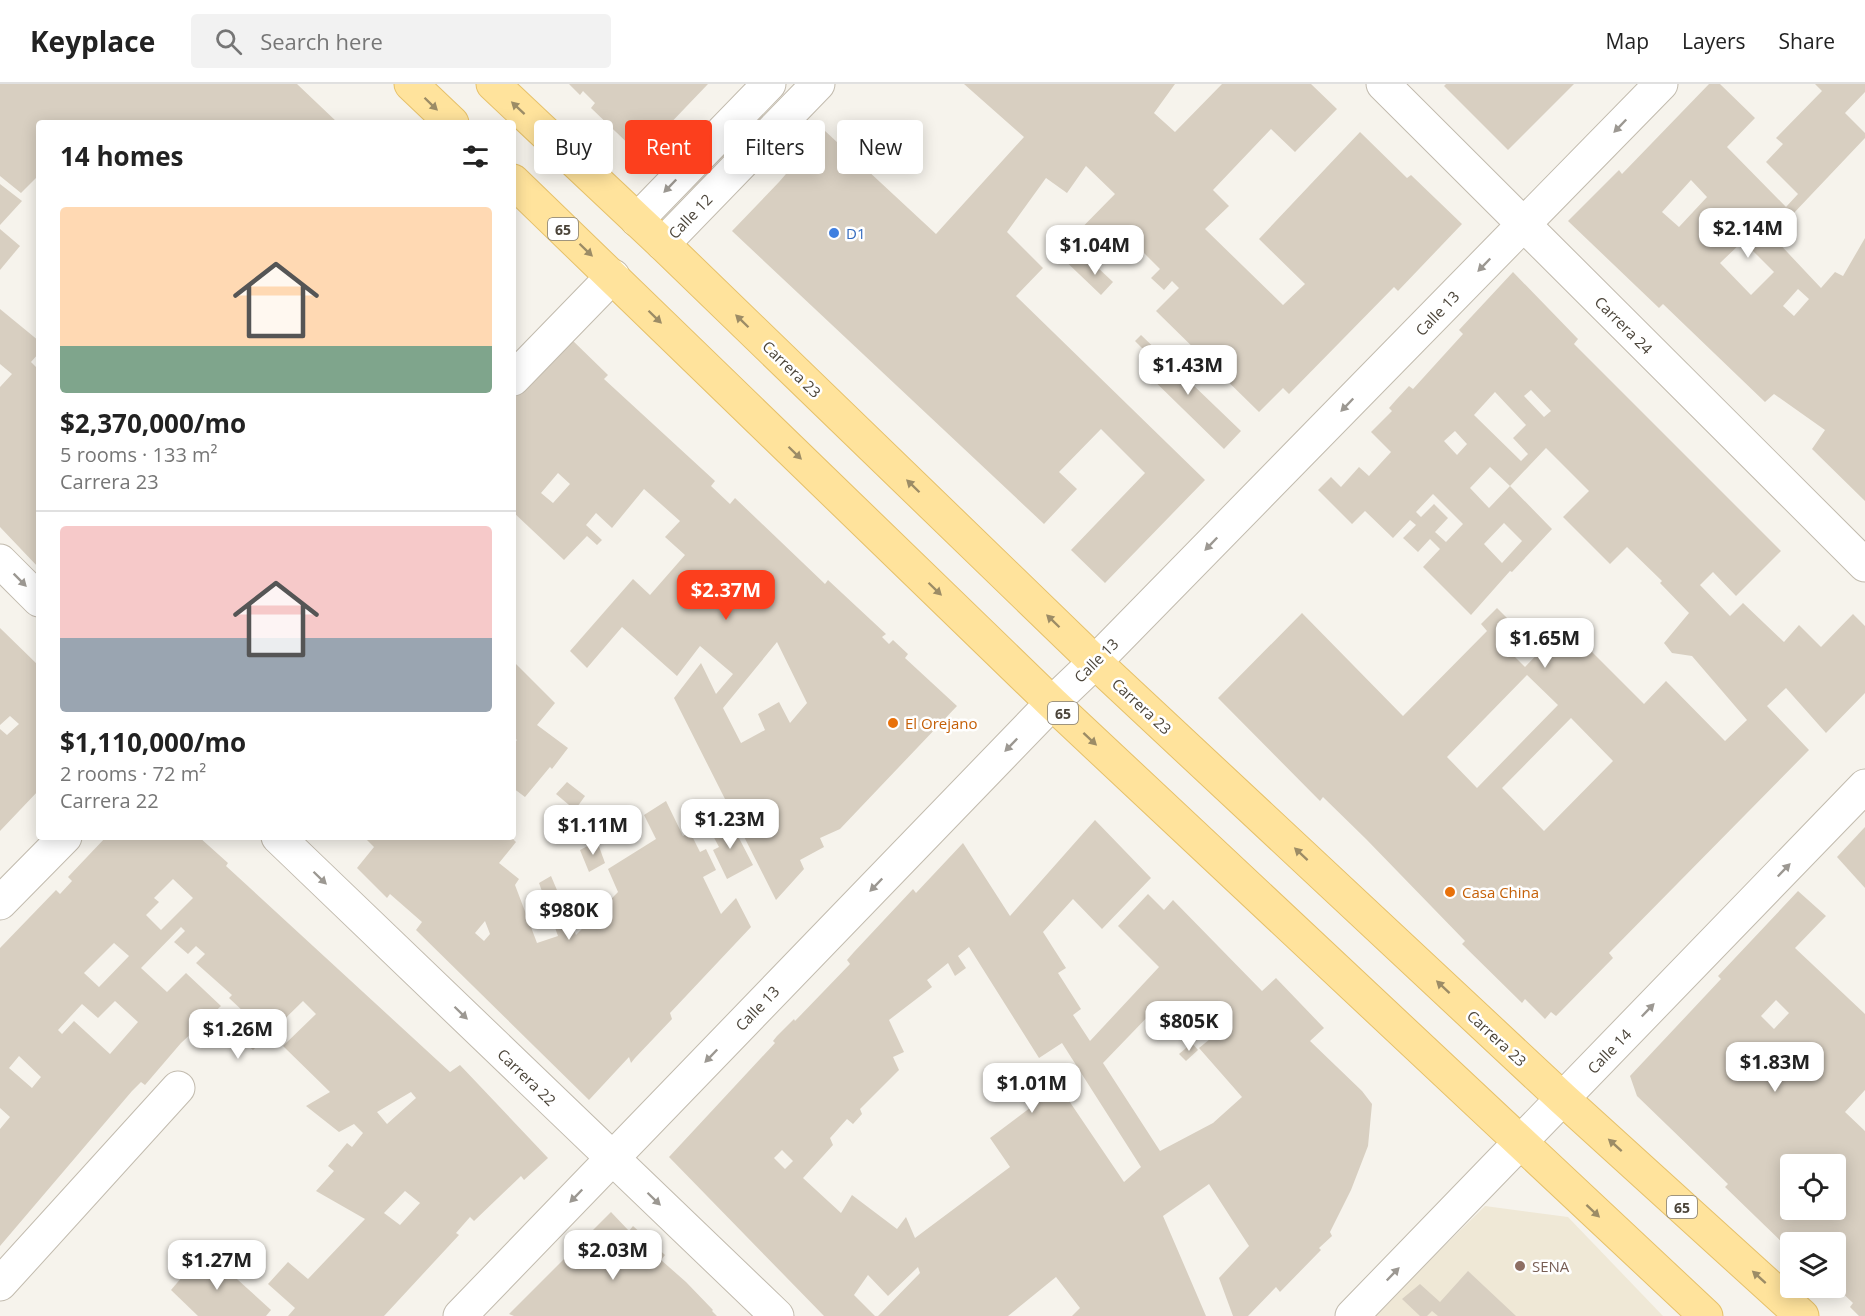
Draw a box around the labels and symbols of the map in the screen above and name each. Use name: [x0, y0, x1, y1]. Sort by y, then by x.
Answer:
one-way arrow: [424, 96, 438, 110]
one-way arrow: [511, 101, 526, 115]
one-way arrow: [1613, 118, 1627, 133]
one-way arrow: [663, 179, 677, 194]
street label: Calle 12: [664, 189, 716, 243]
pin: $2.14M: [1699, 208, 1797, 259]
road number: 65: [548, 218, 578, 240]
place label: D1: [846, 223, 865, 243]
pin: $1.04M: [1046, 225, 1144, 276]
marker: D1: [827, 226, 841, 240]
one-way arrow: [578, 243, 592, 257]
one-way arrow: [1477, 258, 1491, 272]
street label: Calle 13: [1411, 286, 1463, 340]
street label: Carrera 24: [1591, 292, 1658, 359]
one-way arrow: [647, 310, 662, 324]
one-way arrow: [735, 314, 750, 328]
street label: Carrera 23: [758, 336, 826, 402]
pin: $1.43M: [1139, 345, 1237, 396]
one-way arrow: [1340, 397, 1354, 412]
one-way arrow: [787, 446, 802, 460]
one-way arrow: [906, 479, 920, 493]
one-way arrow: [1204, 536, 1218, 550]
pin: $2.37M: [677, 570, 775, 621]
one-way arrow: [12, 573, 26, 587]
one-way arrow: [927, 582, 942, 596]
one-way arrow: [1046, 615, 1060, 629]
pin: $1.65M: [1496, 618, 1594, 669]
street label: Calle 13: [1070, 634, 1122, 686]
street label: Carrera 23: [1108, 673, 1176, 739]
road number: 65: [1048, 702, 1078, 724]
place label: El Orejano: [905, 713, 978, 733]
marker: El Orejano: [886, 716, 900, 730]
one-way arrow: [1082, 732, 1097, 745]
one-way arrow: [1005, 738, 1019, 752]
pin: $1.23M: [681, 799, 779, 850]
pin: $1.11M: [544, 805, 642, 856]
one-way arrow: [1293, 847, 1308, 861]
one-way arrow: [1777, 862, 1791, 877]
one-way arrow: [313, 870, 327, 884]
one-way arrow: [869, 878, 883, 893]
place label: Casa China: [1462, 882, 1539, 902]
marker: Casa China: [1443, 885, 1457, 899]
pin: $980K: [527, 890, 611, 941]
street label: Calle 13: [731, 981, 783, 1035]
one-way arrow: [1436, 981, 1451, 994]
pin: $805K: [1147, 1001, 1231, 1052]
one-way arrow: [1641, 1003, 1655, 1017]
street label: Carrera 23: [1463, 1005, 1531, 1071]
one-way arrow: [453, 1006, 468, 1020]
pin: $1.26M: [189, 1009, 287, 1060]
street label: Calle 14: [1583, 1024, 1636, 1078]
pin: $1.83M: [1726, 1042, 1824, 1093]
street label: Carrera 22: [493, 1044, 561, 1110]
one-way arrow: [704, 1048, 718, 1063]
pin: $1.01M: [983, 1063, 1081, 1114]
one-way arrow: [1608, 1139, 1622, 1153]
one-way arrow: [569, 1188, 583, 1202]
one-way arrow: [647, 1192, 662, 1206]
road number: 65: [1667, 1196, 1697, 1218]
one-way arrow: [1586, 1204, 1601, 1218]
pin: $2.03M: [564, 1230, 662, 1281]
pin: $1.27M: [168, 1240, 266, 1291]
place label: SENA: [1532, 1256, 1570, 1276]
marker: SENA: [1513, 1259, 1527, 1273]
one-way arrow: [1386, 1266, 1400, 1281]
one-way arrow: [1752, 1271, 1767, 1284]

